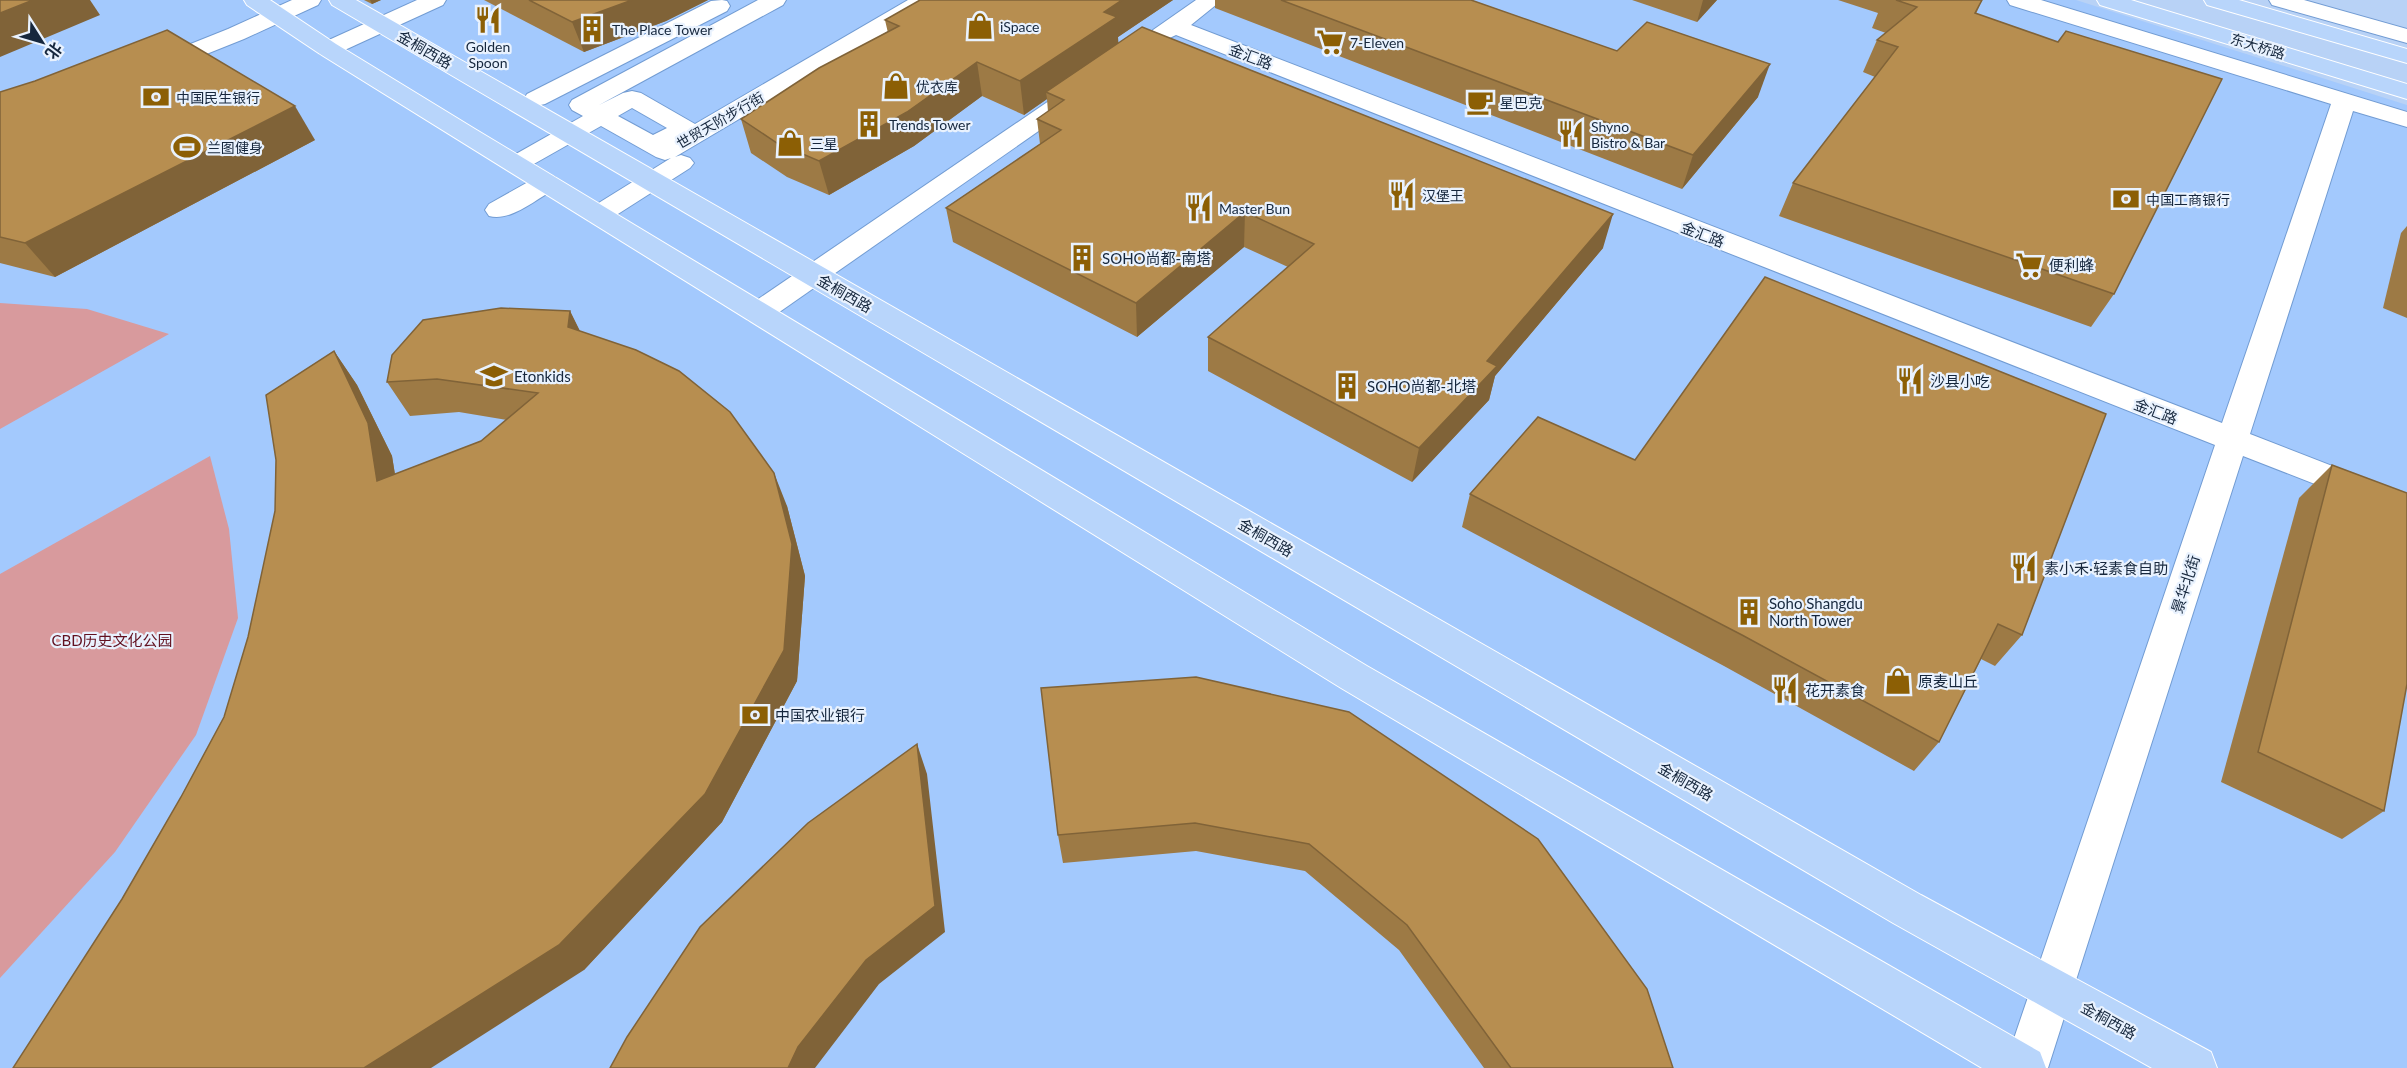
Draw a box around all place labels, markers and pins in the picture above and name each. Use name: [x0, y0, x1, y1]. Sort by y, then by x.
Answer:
restaurant icon: Golden Spoon: [473, 5, 503, 35]
shop icon: iSpace: [965, 11, 995, 41]
building icon: The Place Tower: [577, 14, 607, 44]
place label: iSpace: [1000, 18, 1039, 35]
place label: The Place Tower: [612, 21, 712, 38]
supermarket icon: 7-Eleven: [1315, 27, 1345, 57]
place label: 7-Eleven: [1350, 34, 1404, 51]
place label: Golden Spoon: [466, 38, 510, 71]
shop icon: 优衣库: [881, 71, 911, 101]
place label: 优衣库: [916, 78, 958, 95]
bank icon: 中国民生银行: [141, 82, 171, 112]
cafe icon: 星巴克: [1465, 87, 1495, 117]
place label: 中国民生银行: [176, 89, 260, 106]
place label: 星巴克: [1500, 94, 1542, 111]
building icon: Trends Tower: [854, 109, 884, 139]
place label: Trends Tower: [889, 116, 971, 133]
place label: Shyno Bistro & Bar: [1591, 118, 1665, 151]
restaurant icon: Shyno Bistro & Bar: [1556, 119, 1586, 149]
shop icon: 三星: [775, 128, 805, 158]
sports icon: 兰图健身: [172, 132, 202, 162]
place label: 三星: [810, 135, 838, 152]
place label: 兰图健身: [207, 139, 263, 156]
restaurant icon: 汉堡王: [1387, 180, 1417, 210]
bank icon: 中国工商银行: [2111, 184, 2141, 214]
place label: 汉堡王: [1422, 187, 1464, 204]
place label: 中国工商银行: [2146, 191, 2230, 208]
restaurant icon: Master Bun: [1184, 193, 1214, 223]
place label: Master Bun: [1219, 200, 1290, 217]
building icon: SOHO尚都-南塔: [1067, 243, 1097, 273]
place label: SOHO尚都-南塔: [1102, 249, 1211, 267]
supermarket icon: 便利蜂: [2014, 250, 2044, 280]
place label: 便利蜂: [2049, 256, 2094, 274]
school or university icon: Etonkids: [479, 361, 509, 391]
restaurant icon: 沙县小吃: [1895, 366, 1925, 396]
place label: Etonkids: [514, 367, 571, 385]
building icon: SOHO尚都-北塔: [1332, 371, 1362, 401]
place label: 沙县小吃: [1930, 372, 1990, 390]
place label: SOHO尚都-北塔: [1367, 377, 1476, 395]
restaurant icon: 素小禾·轻素食自助: [2009, 553, 2039, 583]
place label: 素小禾·轻素食自助: [2044, 559, 2168, 577]
place label: Soho Shangdu North Tower: [1769, 594, 1863, 629]
building icon: Soho Shangdu North Tower: [1734, 597, 1764, 627]
shop icon: 原麦山丘: [1883, 666, 1913, 696]
place label: 原麦山丘: [1918, 672, 1978, 690]
restaurant icon: 花开素食: [1770, 675, 1800, 705]
place label: 花开素食: [1805, 681, 1865, 699]
bank icon: 中国农业银行: [740, 700, 770, 730]
place label: 中国农业银行: [775, 706, 865, 724]

